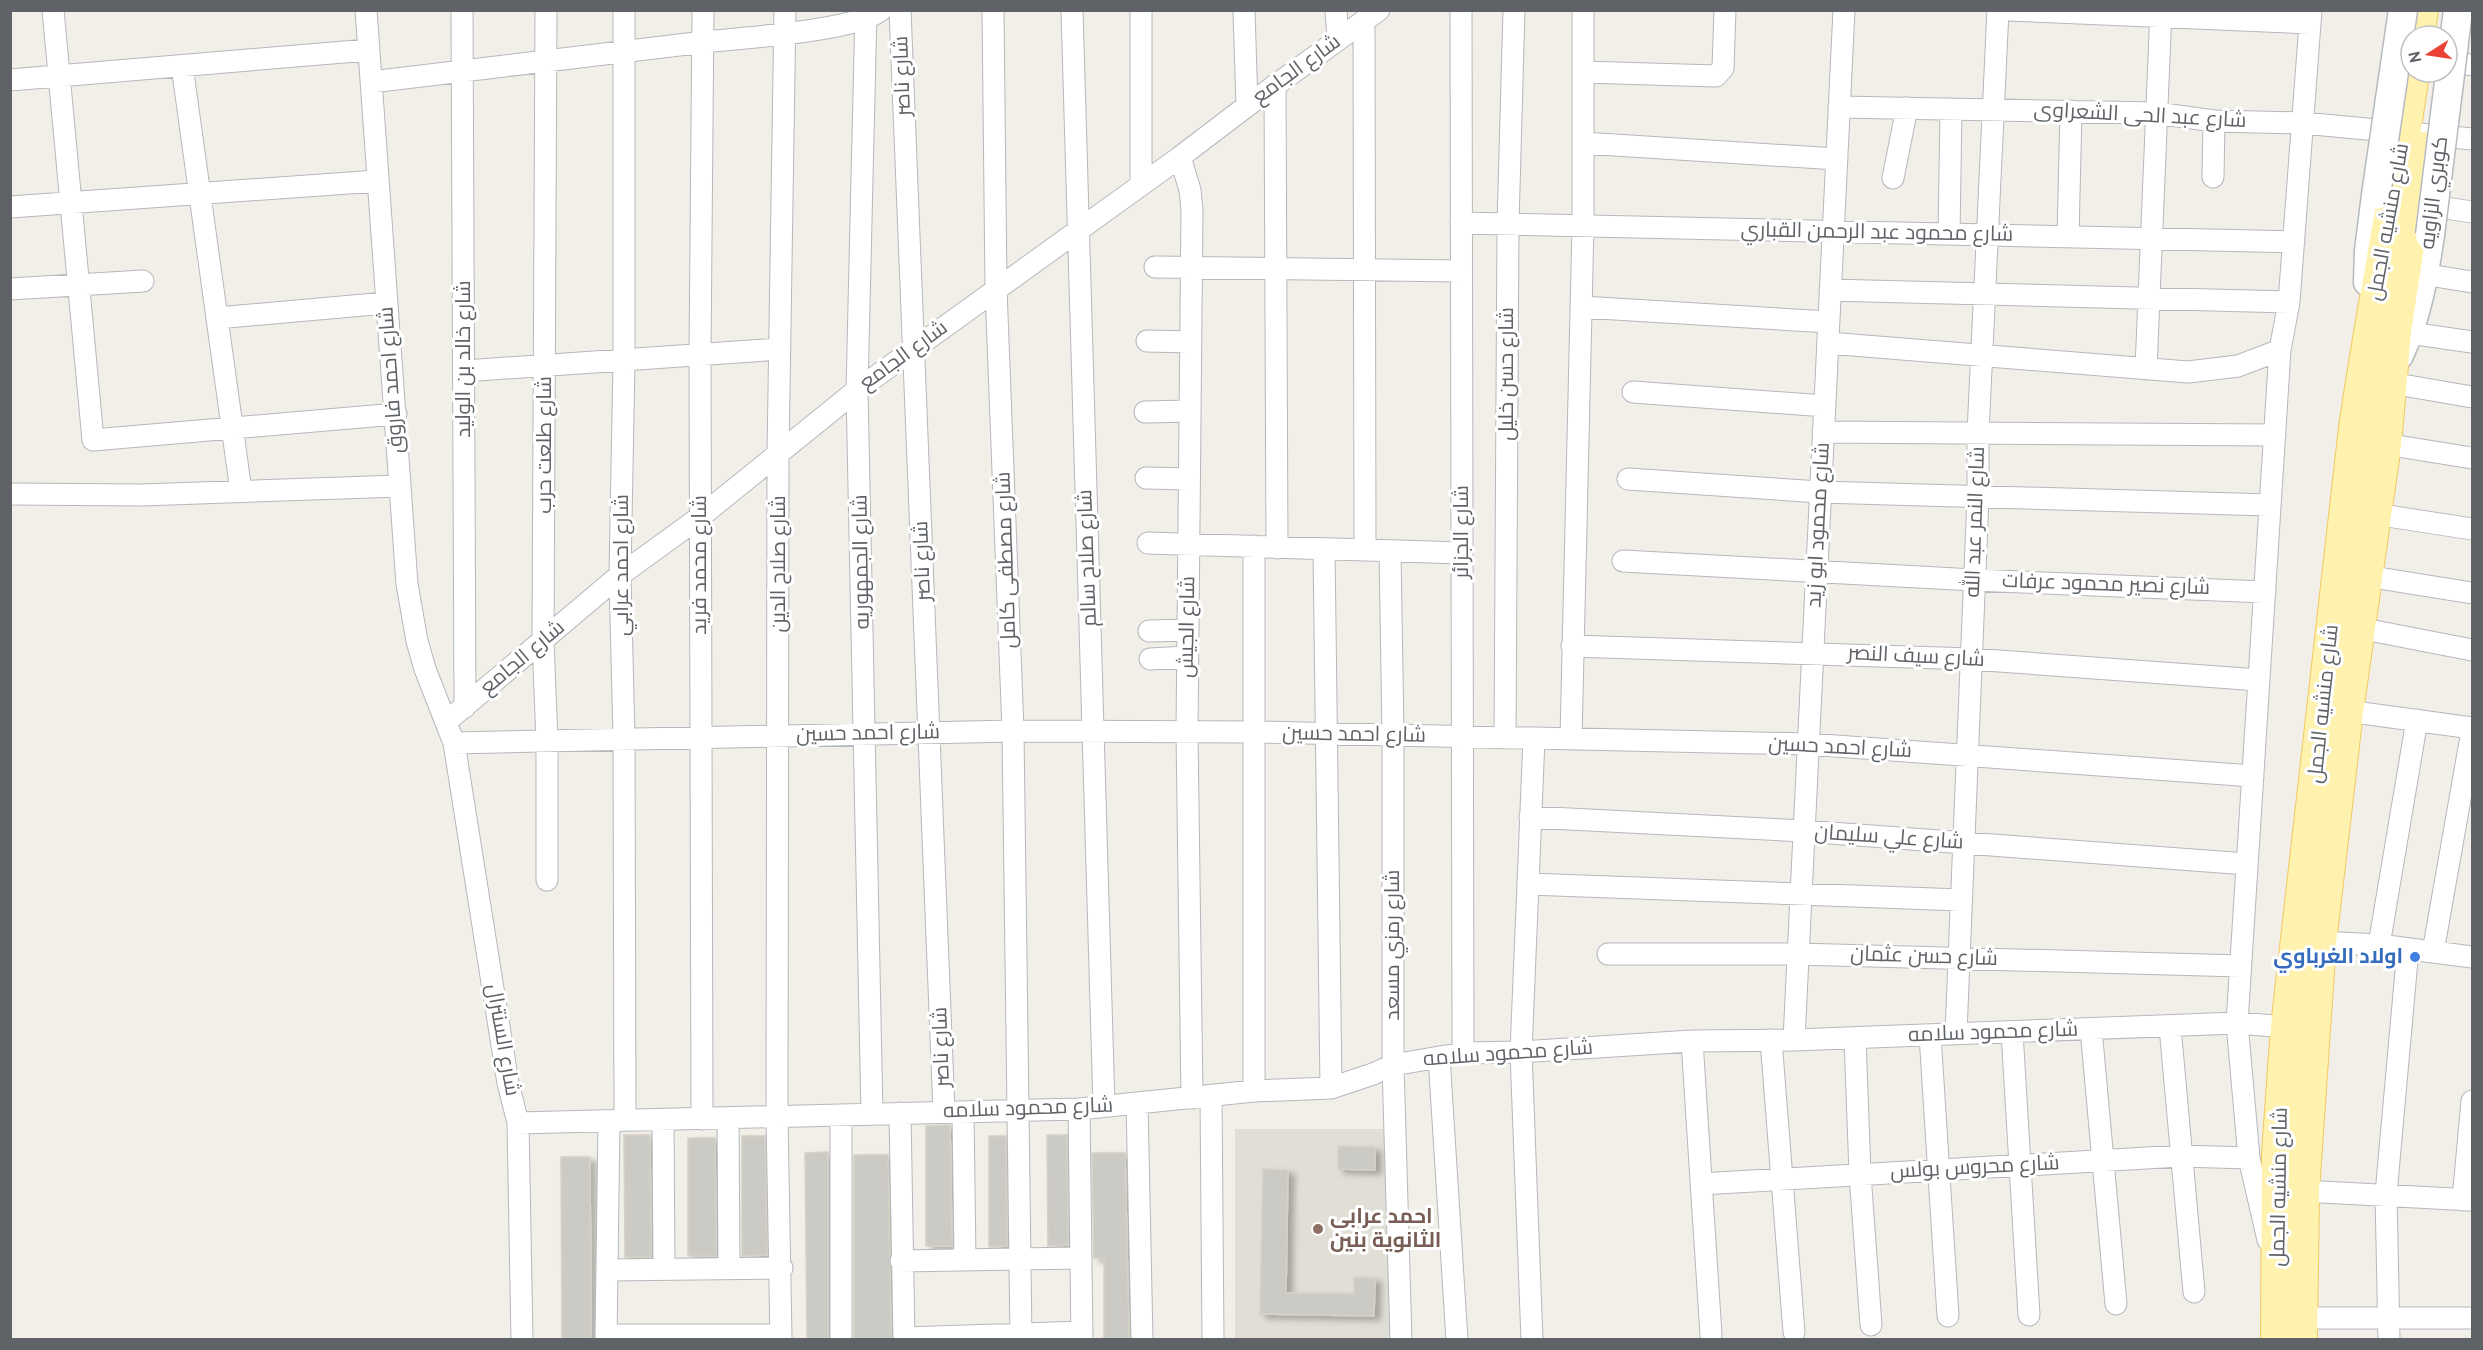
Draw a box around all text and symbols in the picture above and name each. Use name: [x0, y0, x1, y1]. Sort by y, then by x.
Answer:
north arrow: [2399, 24, 2459, 84]
street label: شارع الجامع: [1248, 29, 1346, 111]
street label: شارع ناصر: [888, 35, 918, 118]
text: N: [2405, 49, 2427, 64]
street label: شارع عبد الحى الشعراوى: [2033, 97, 2247, 135]
street label: كوبري الزاويه: [2415, 135, 2456, 251]
street label: شارع منشيه الجمل: [2362, 141, 2416, 303]
street label: شارع محمود عبد الرحمن القباري: [1740, 217, 2014, 250]
street label: شارع خالد بن الوليد: [451, 280, 478, 438]
street label: شارع احمد فاروق: [373, 306, 411, 454]
street label: شارع حسن خليل: [1494, 307, 1521, 441]
street label: شارع الجامع: [855, 315, 953, 397]
street label: شارع طلعت حرب: [532, 376, 559, 514]
street label: شارع محمود ابو زيد: [1801, 442, 1837, 608]
street label: شارع النمر عبد الله: [1958, 446, 1992, 598]
street label: شارع مصطفى كامل: [990, 471, 1024, 649]
street label: شارع الجزائر: [1449, 485, 1476, 580]
street label: شارع صلاح سالم: [1072, 489, 1104, 627]
street label: شارع احمد عرابي: [609, 494, 637, 636]
street label: شارع الجمهوريه: [847, 494, 877, 630]
street label: شارع محمد فريد: [687, 495, 714, 635]
street label: شارع صلاح الدين: [766, 496, 793, 632]
street label: شارع ناصر: [908, 520, 938, 603]
street label: شارع نصير محمود عرفات: [2001, 568, 2211, 602]
street label: شارع الجيش: [1174, 576, 1202, 678]
street label: شارع الجامع: [475, 615, 571, 701]
street label: شارع منشيه الجمل: [2302, 623, 2346, 785]
street label: شارع سيف النصر: [1846, 640, 1985, 674]
street label: شارع احمد حسين: [796, 719, 940, 749]
street label: شارع احمد حسين: [1282, 720, 1426, 750]
street label: شارع احمد حسين: [1767, 731, 1913, 765]
street label: شارع علي سليمان: [1813, 819, 1964, 858]
street label: شارع رمزي مسعد: [1380, 870, 1408, 1020]
street label: شارع حسن عثمان: [1850, 941, 1998, 973]
place label: اولاد الغرباوي: [2273, 944, 2403, 973]
marker: اولاد الغرباوي: [2408, 950, 2422, 964]
street label: شارع السنترال: [479, 982, 525, 1098]
street label: شارع ناصر: [927, 1006, 957, 1089]
street label: شارع محمود سلامه: [1907, 1017, 2079, 1049]
street label: شارع محمود سلامه: [1422, 1035, 1594, 1073]
street label: شارع محمود سلامه: [942, 1093, 1114, 1125]
street label: شارع منشيه الجمل: [2265, 1107, 2295, 1267]
street label: شارع محروس بولس: [1890, 1150, 2060, 1186]
place label: احمد عرابى الثانوية بنين: [1330, 1204, 1441, 1255]
marker: احمد عرابى الثانوية بنين: [1311, 1222, 1325, 1236]

